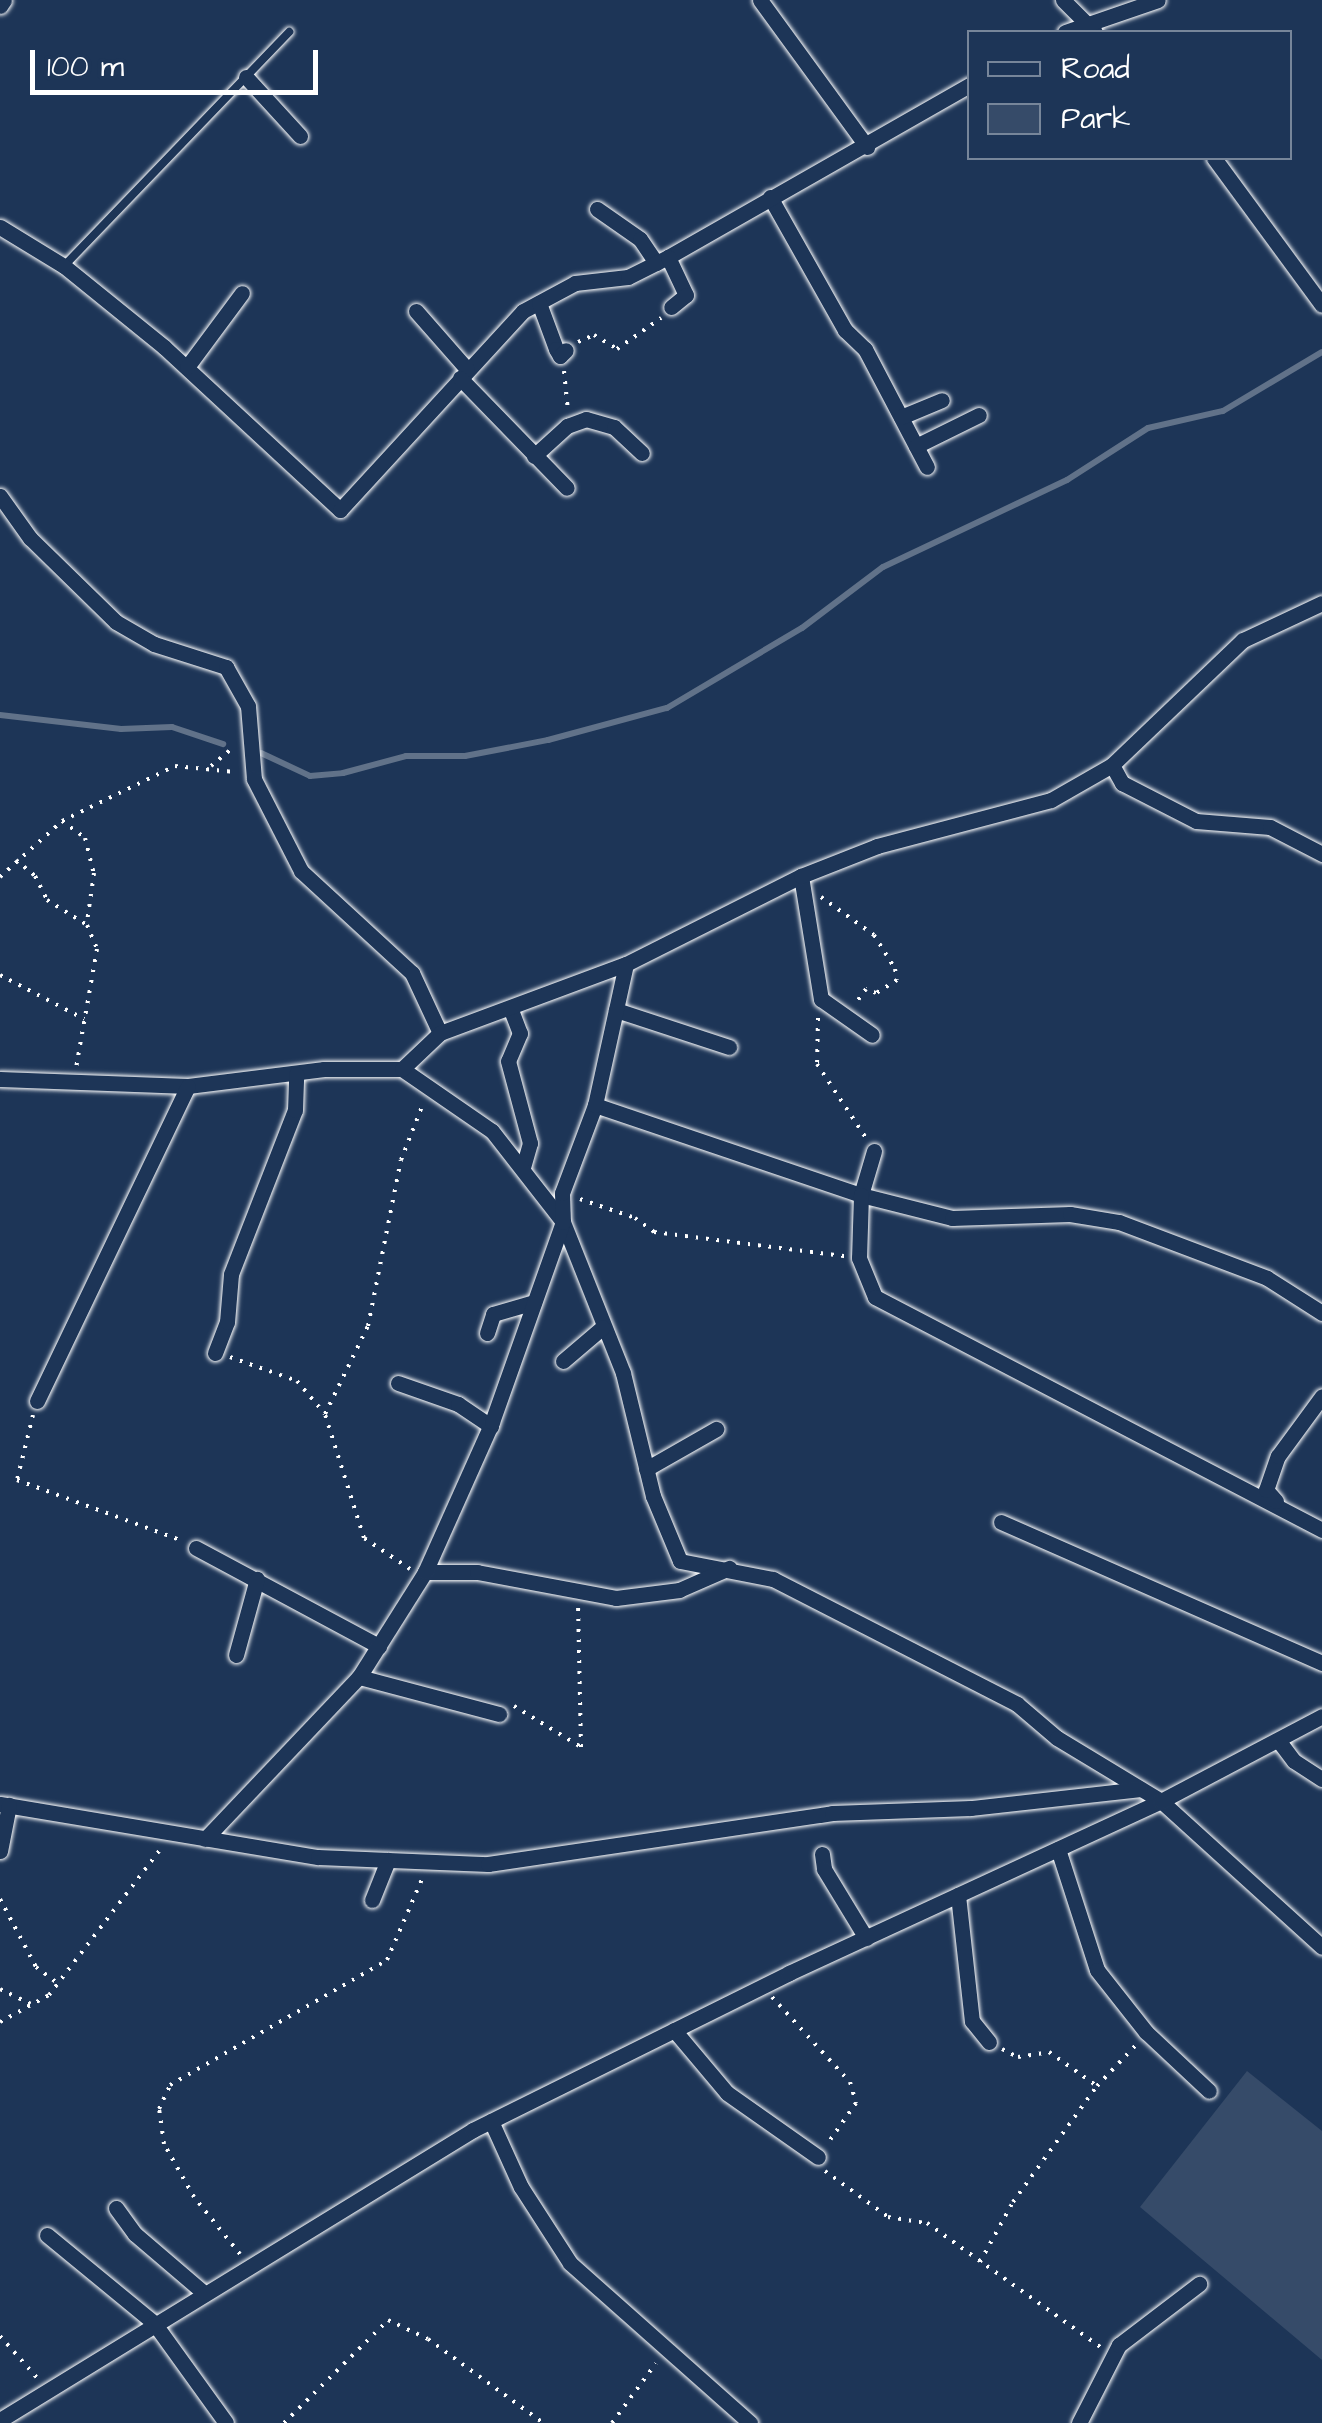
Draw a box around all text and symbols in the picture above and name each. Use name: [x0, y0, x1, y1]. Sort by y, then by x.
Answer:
scale bar: [35, 30, 322, 92]
legend: [967, 30, 1292, 160]
text: 100 m: [47, 46, 124, 88]
text: Road: [1061, 48, 1130, 90]
text: Park: [1061, 98, 1130, 140]

